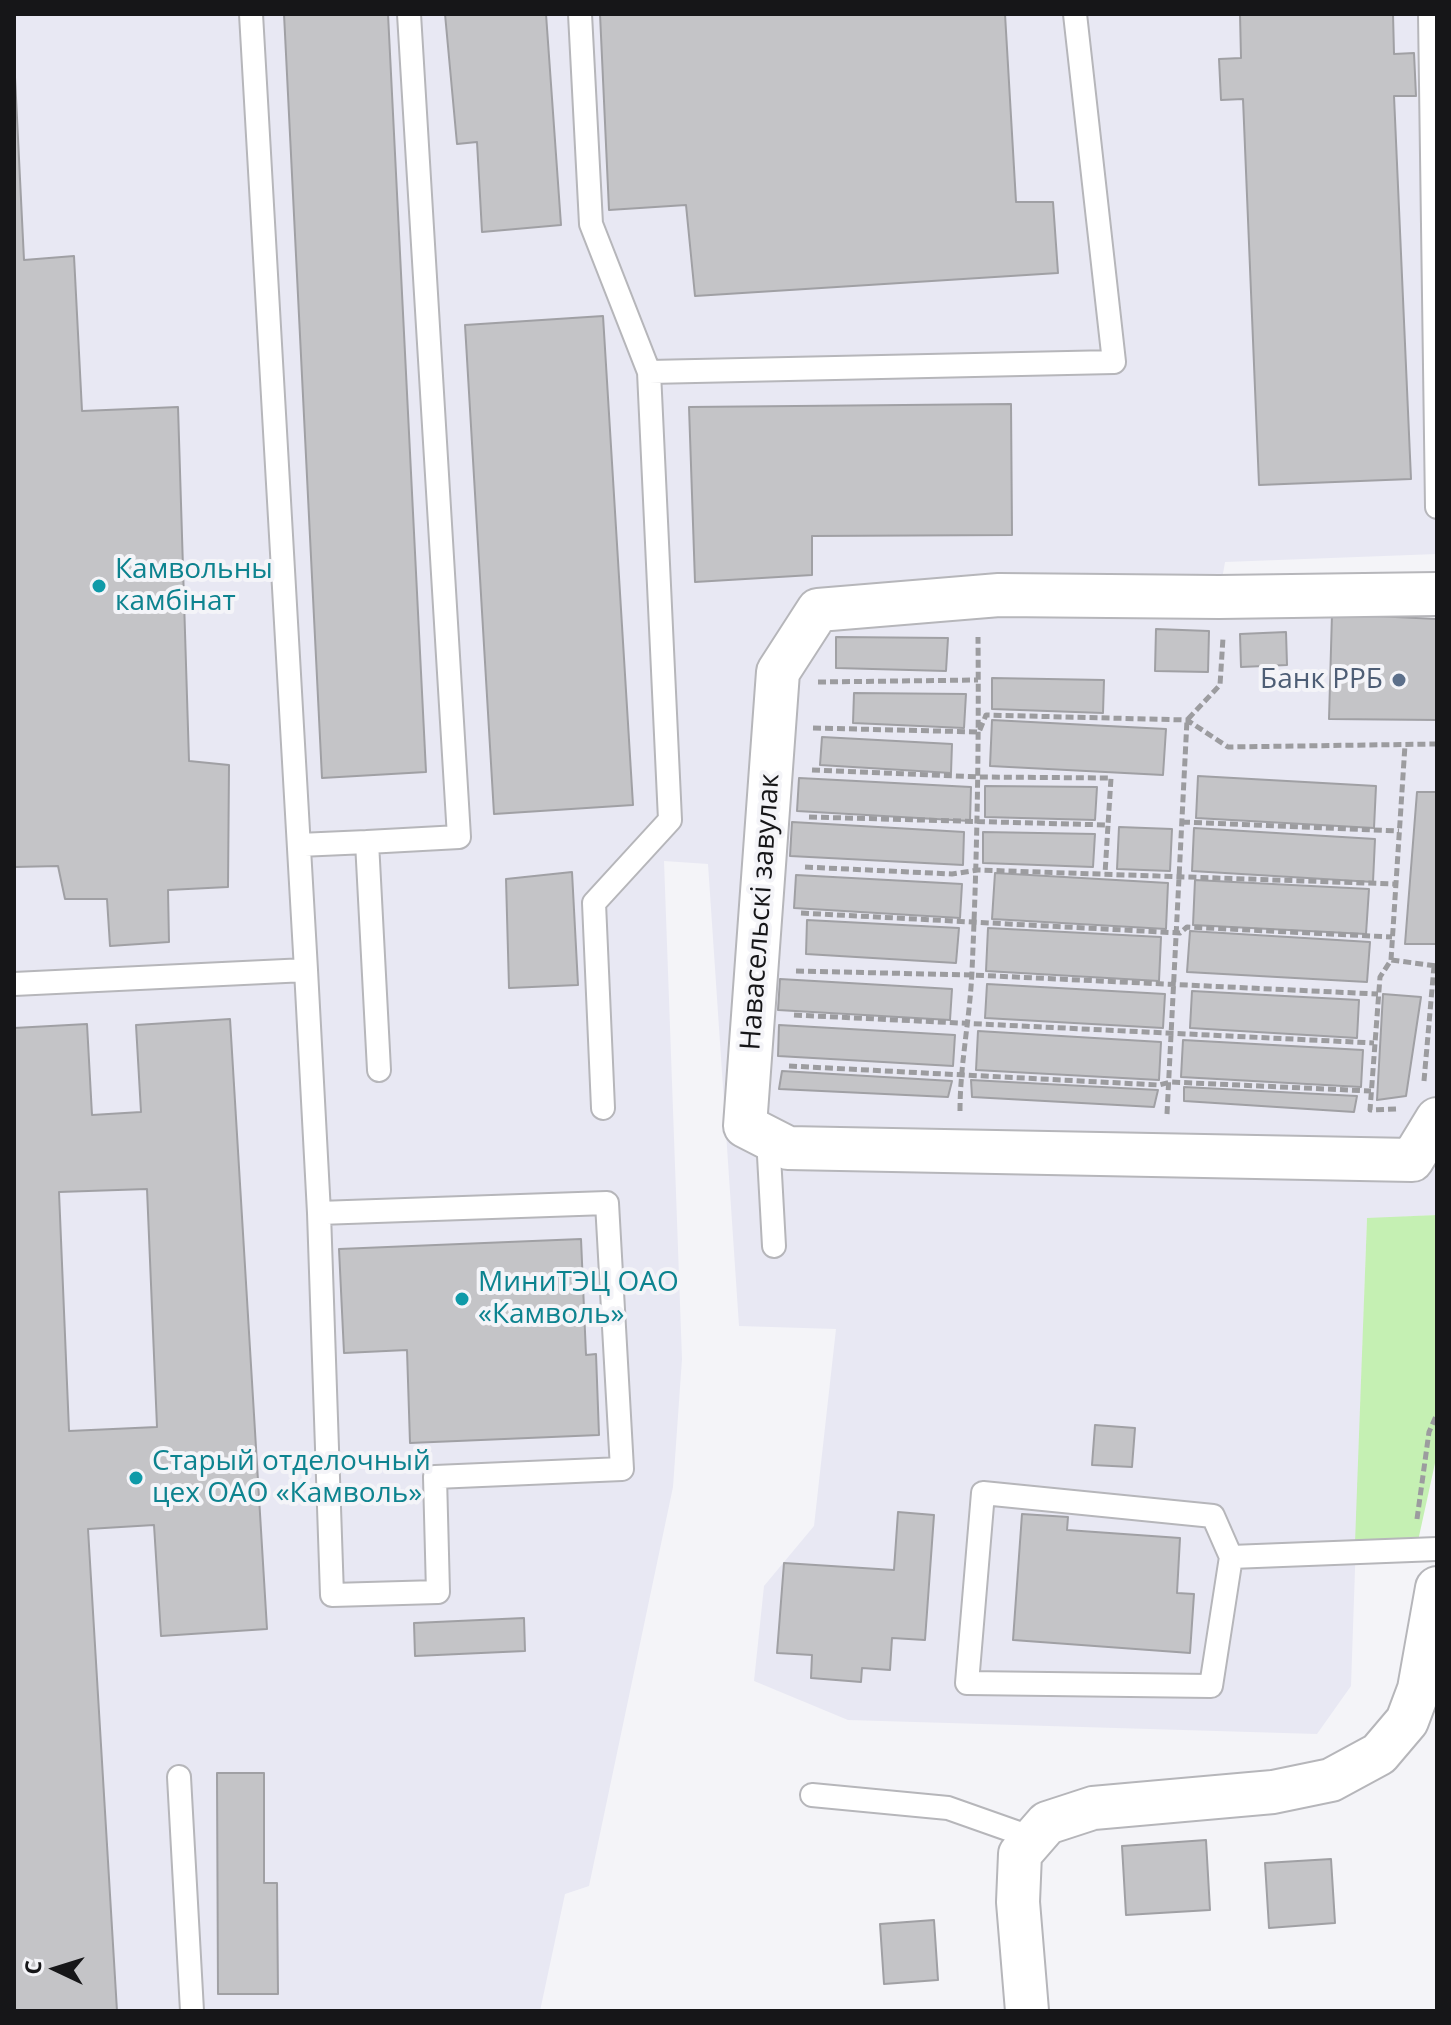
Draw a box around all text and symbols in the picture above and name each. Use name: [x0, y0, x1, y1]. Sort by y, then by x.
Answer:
place label: Камвольны камбінат: [115, 553, 273, 619]
marker: Камвольны камбінат: [90, 577, 108, 595]
place label: Банк РРБ: [1260, 663, 1383, 697]
marker: Банк РРБ: [1390, 671, 1408, 689]
street label: Навасельскі завулак: [735, 773, 787, 1051]
place label: МиниТЭЦ ОАО «Камволь»: [478, 1266, 679, 1332]
marker: МиниТЭЦ ОАО «Камволь»: [453, 1290, 471, 1308]
place label: Старый отделочный цех ОАО «Камволь»: [152, 1445, 431, 1511]
marker: Старый отделочный цех ОАО «Камволь»: [127, 1469, 145, 1487]
north arrow: [16, 1929, 96, 2009]
text: С: [17, 1959, 48, 1975]

